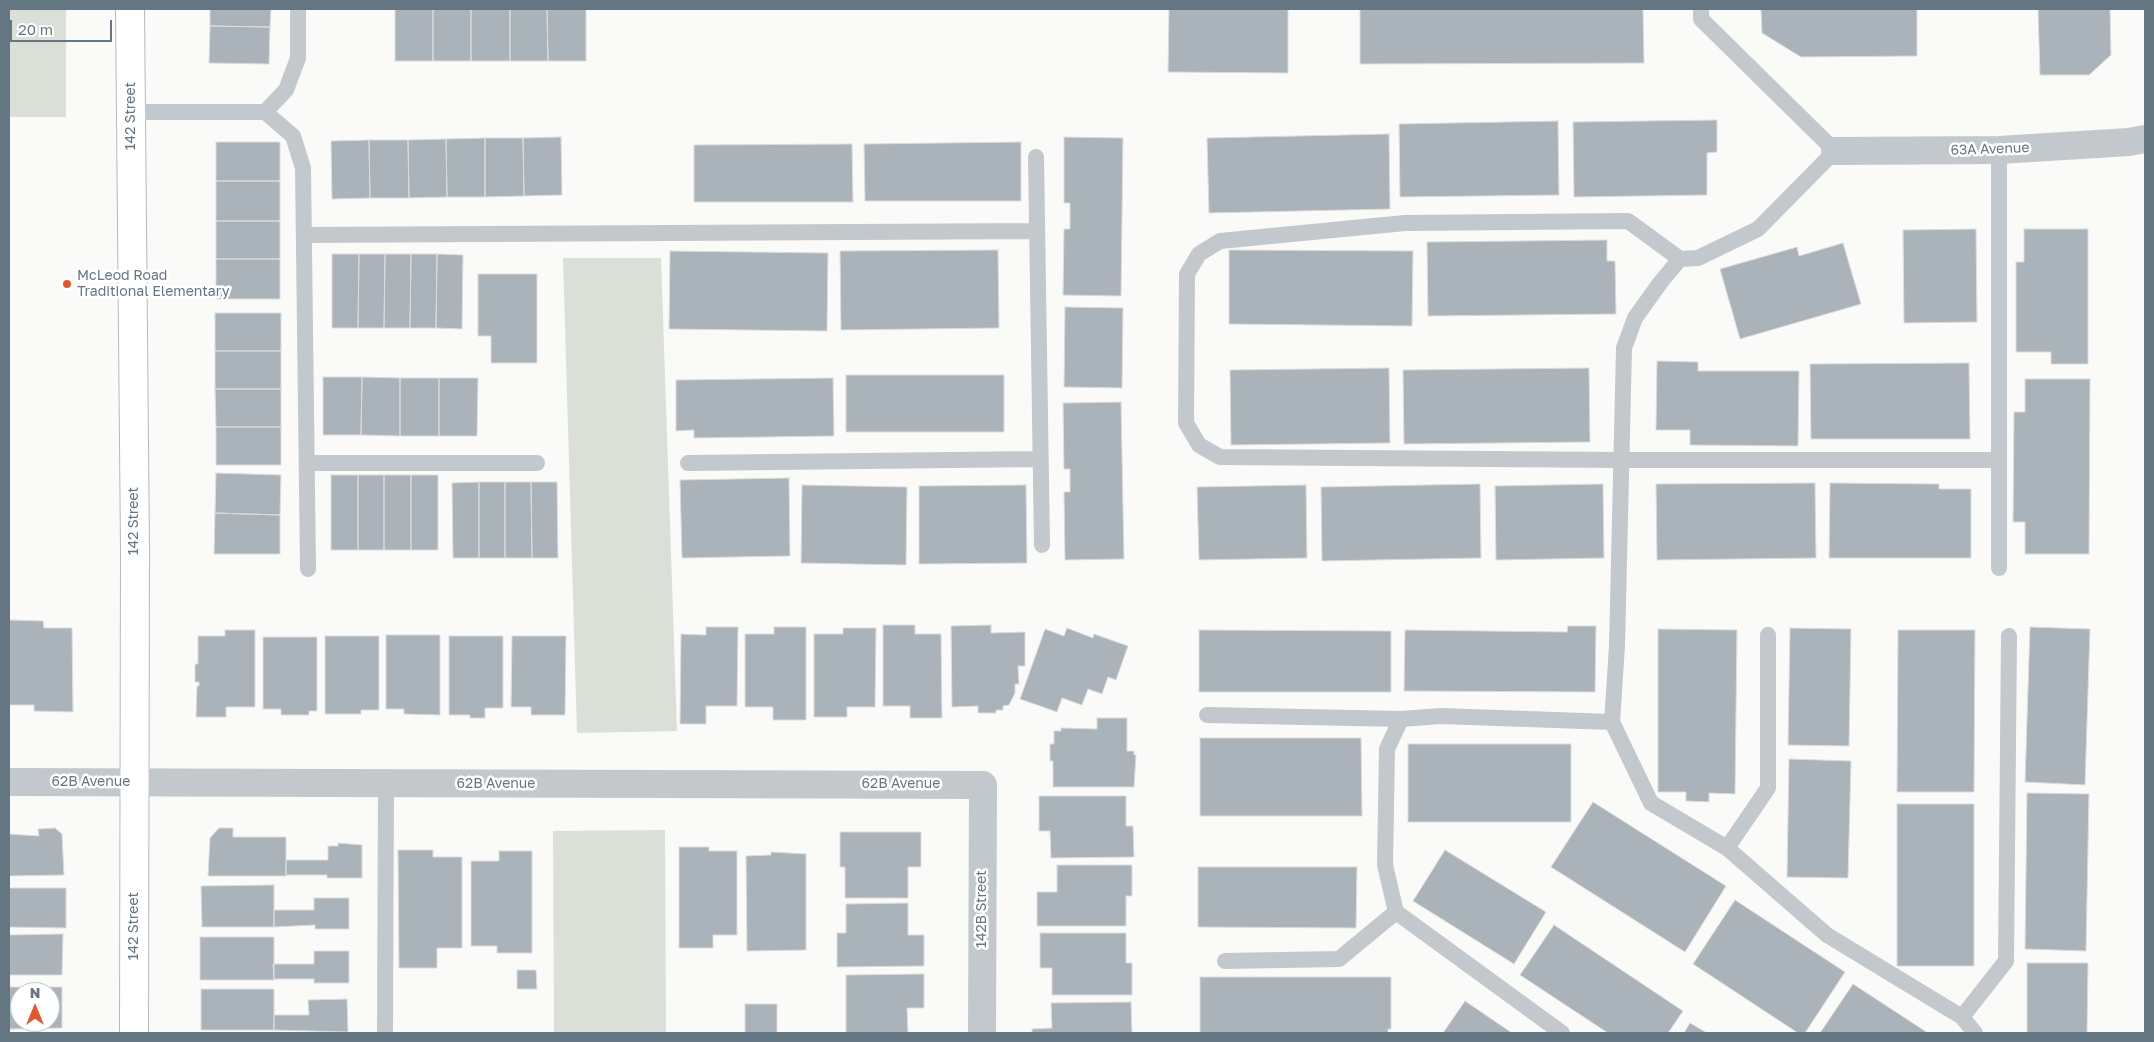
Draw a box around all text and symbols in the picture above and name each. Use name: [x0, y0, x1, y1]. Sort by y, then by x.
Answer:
scale bar: [12, 10, 115, 42]
text: 20 m: [18, 20, 53, 38]
street label: 142 Street: [123, 82, 139, 150]
street label: 63A Avenue: [1950, 139, 2030, 159]
place label: McLeod Road Traditional Elementary: [77, 268, 229, 300]
marker: McLeod Road Traditional Elementary: [61, 278, 73, 290]
street label: 142 Street: [126, 487, 142, 555]
street label: 62B Avenue: [52, 774, 130, 790]
street label: 62B Avenue: [457, 776, 535, 792]
street label: 62B Avenue: [862, 776, 940, 792]
street label: 142B Street: [974, 870, 990, 948]
street label: 142 Street: [126, 892, 142, 960]
north arrow: [10, 982, 60, 1032]
text: N: [30, 984, 40, 1001]

